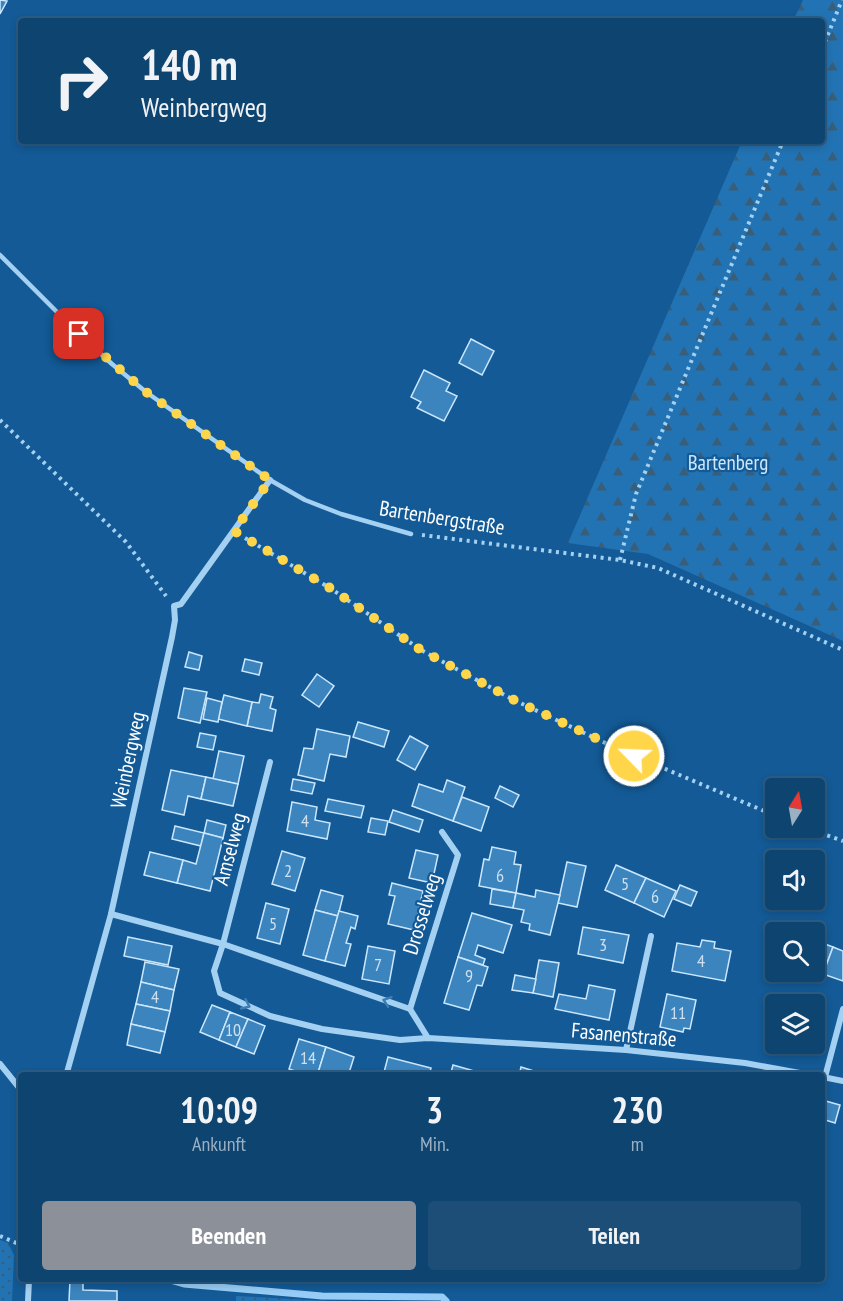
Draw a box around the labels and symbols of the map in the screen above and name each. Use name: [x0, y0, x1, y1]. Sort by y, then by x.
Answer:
pin: [53, 308, 104, 359]
park label: Bartenberg: [688, 449, 768, 476]
street label: Bartenbergstraße: [377, 494, 507, 541]
street label: Weinbergweg: [104, 709, 151, 811]
position arrow: [602, 724, 666, 788]
north arrow: [765, 778, 825, 838]
house number: 4: [301, 809, 309, 832]
street label: Amselweg: [207, 810, 252, 888]
house number: 2: [284, 859, 292, 882]
house number: 6: [496, 864, 504, 887]
street label: Drosselweg: [396, 870, 447, 958]
house number: 5: [621, 872, 629, 895]
house number: 6: [651, 885, 659, 908]
house number: 5: [269, 912, 277, 935]
house number: 3: [599, 933, 607, 956]
house number: 4: [697, 949, 705, 972]
house number: 7: [374, 953, 382, 976]
house number: 9: [465, 964, 473, 987]
house number: 4: [151, 985, 159, 1008]
one-way arrow: [382, 996, 393, 1009]
one-way arrow: [239, 997, 250, 1009]
house number: 11: [670, 1001, 686, 1024]
street label: Fasanenstraße: [570, 1016, 678, 1053]
house number: 10: [225, 1018, 241, 1041]
house number: 14: [300, 1046, 316, 1069]

